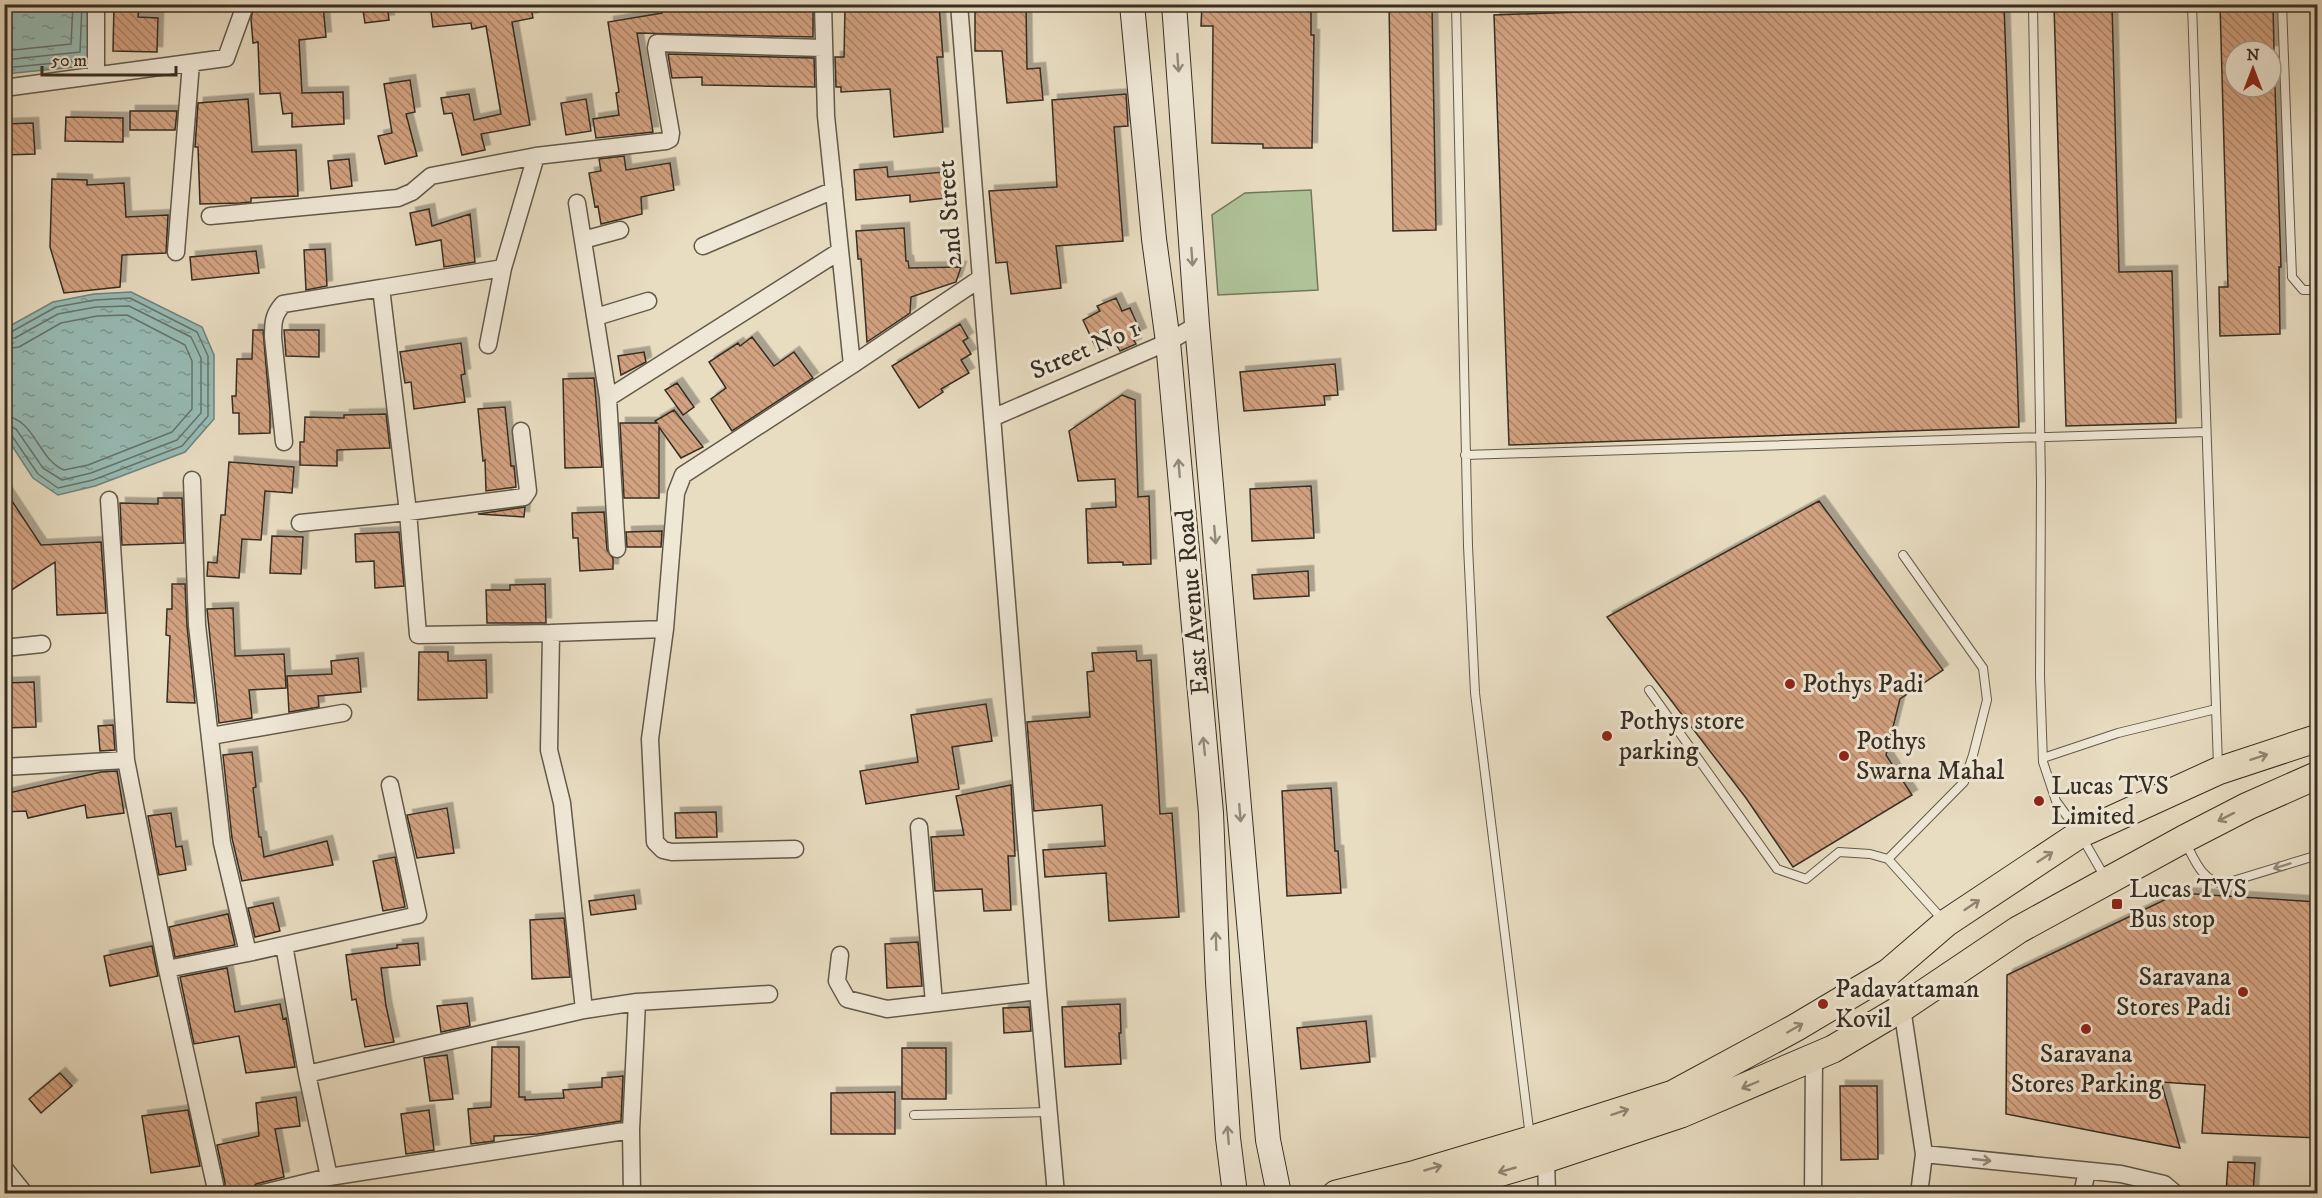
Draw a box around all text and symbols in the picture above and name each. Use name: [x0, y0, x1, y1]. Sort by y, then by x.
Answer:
scale bar: [42, 39, 176, 77]
north arrow: [2223, 39, 2283, 99]
text: N: [2246, 45, 2260, 65]
text: 50 m: [51, 50, 87, 72]
one-way arrow: [1173, 52, 1184, 72]
street label: 2nd Street: [930, 159, 970, 267]
one-way arrow: [1187, 247, 1198, 267]
street label: Street No 1: [1025, 312, 1145, 388]
one-way arrow: [1173, 459, 1184, 479]
street label: East Avenue Road: [1168, 508, 1218, 696]
one-way arrow: [1210, 525, 1221, 545]
place label: Pothys Padi: [1802, 668, 1923, 701]
marker: Pothys Padi: [1783, 677, 1797, 691]
place label: Pothys store parking: [1618, 705, 1745, 768]
place label: Pothys Swarna Mahal: [1856, 725, 2004, 788]
marker: Pothys store parking: [1600, 729, 1614, 743]
one-way arrow: [1198, 737, 1209, 757]
marker: Pothys Swarna Mahal: [1837, 749, 1851, 763]
one-way arrow: [2249, 751, 2268, 762]
place label: Lucas TVS Limited: [2051, 770, 2169, 833]
marker: Lucas TVS Limited: [2032, 794, 2046, 808]
one-way arrow: [1235, 803, 1246, 823]
one-way arrow: [2218, 812, 2236, 823]
one-way arrow: [2036, 851, 2053, 863]
one-way arrow: [2273, 861, 2292, 872]
place label: Lucas TVS Bus stop: [2129, 873, 2247, 936]
marker: Lucas TVS Bus stop: [2110, 897, 2124, 911]
one-way arrow: [1963, 899, 1979, 911]
one-way arrow: [1210, 931, 1222, 951]
place label: Saravana Stores Padi: [2116, 961, 2231, 1024]
place label: Padavattaman Kovil: [1835, 973, 1980, 1036]
marker: Saravana Stores Padi: [2236, 985, 2250, 999]
marker: Padavattaman Kovil: [1816, 997, 1830, 1011]
one-way arrow: [1786, 1022, 1803, 1034]
marker: Saravana Stores Parking: [2079, 1022, 2093, 1036]
place label: Saravana Stores Parking: [2011, 1038, 2162, 1101]
one-way arrow: [1741, 1080, 1759, 1091]
one-way arrow: [1610, 1105, 1629, 1116]
one-way arrow: [1222, 1126, 1233, 1146]
one-way arrow: [1972, 1155, 1992, 1166]
one-way arrow: [1423, 1162, 1442, 1174]
one-way arrow: [1497, 1165, 1516, 1176]

